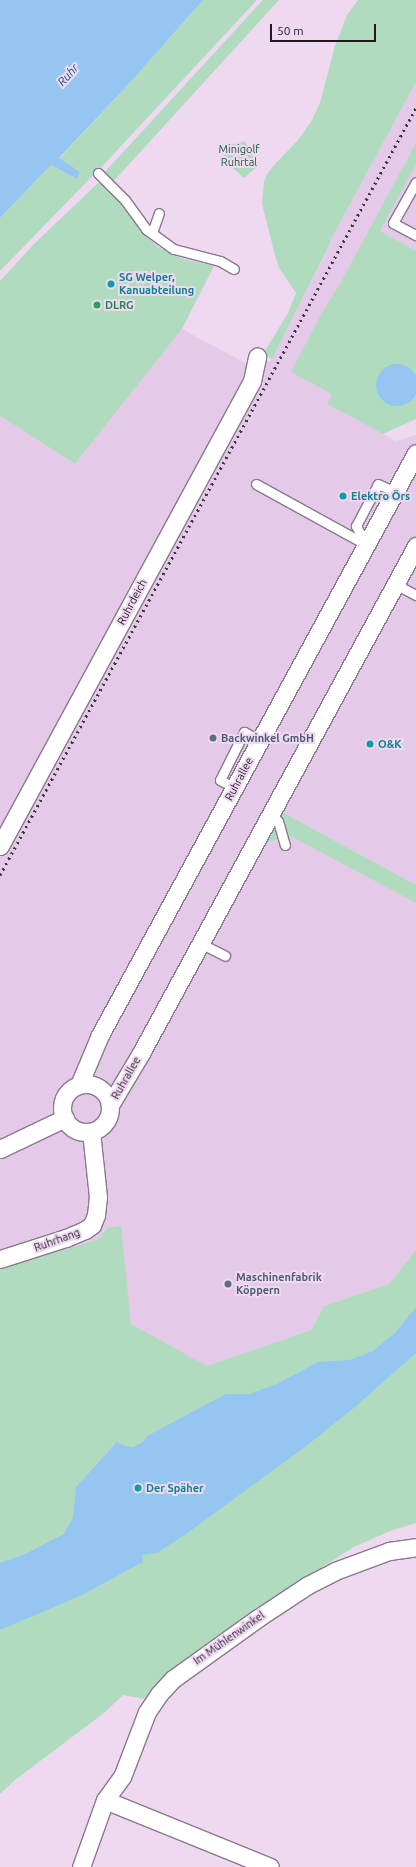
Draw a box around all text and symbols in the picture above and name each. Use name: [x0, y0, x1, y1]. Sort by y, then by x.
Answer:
scale bar: [272, 16, 378, 42]
text: 50 m: [277, 24, 304, 37]
water label: Ruhr: [54, 61, 82, 89]
park label: Minigolf Ruhrtal: [218, 143, 260, 169]
place label: SG Welper, Kanuabteilung: [119, 271, 194, 297]
marker: SG Welper, Kanuabteilung: [106, 279, 116, 289]
place label: DLRG: [105, 298, 134, 312]
marker: DLRG: [92, 300, 102, 310]
place label: Elektro Örs: [351, 489, 410, 503]
marker: Elektro Örs: [338, 491, 348, 501]
street label: Ruhrdeich: [114, 577, 150, 627]
place label: Backwinkel GmbH: [221, 731, 314, 745]
marker: Backwinkel GmbH: [208, 733, 218, 743]
place label: O&K: [378, 737, 402, 751]
marker: O&K: [365, 739, 375, 749]
street label: Ruhrallee: [222, 755, 256, 803]
street label: Ruhrallee: [109, 1054, 143, 1102]
street label: Ruhrhang: [32, 1226, 82, 1254]
place label: Maschinenfabrik Köppern: [236, 1271, 322, 1297]
marker: Maschinenfabrik Köppern: [223, 1279, 233, 1289]
place label: Der Späher: [146, 1481, 204, 1495]
marker: Der Späher: [133, 1483, 143, 1493]
street label: Im Mühlenwinkel: [191, 1609, 267, 1667]

